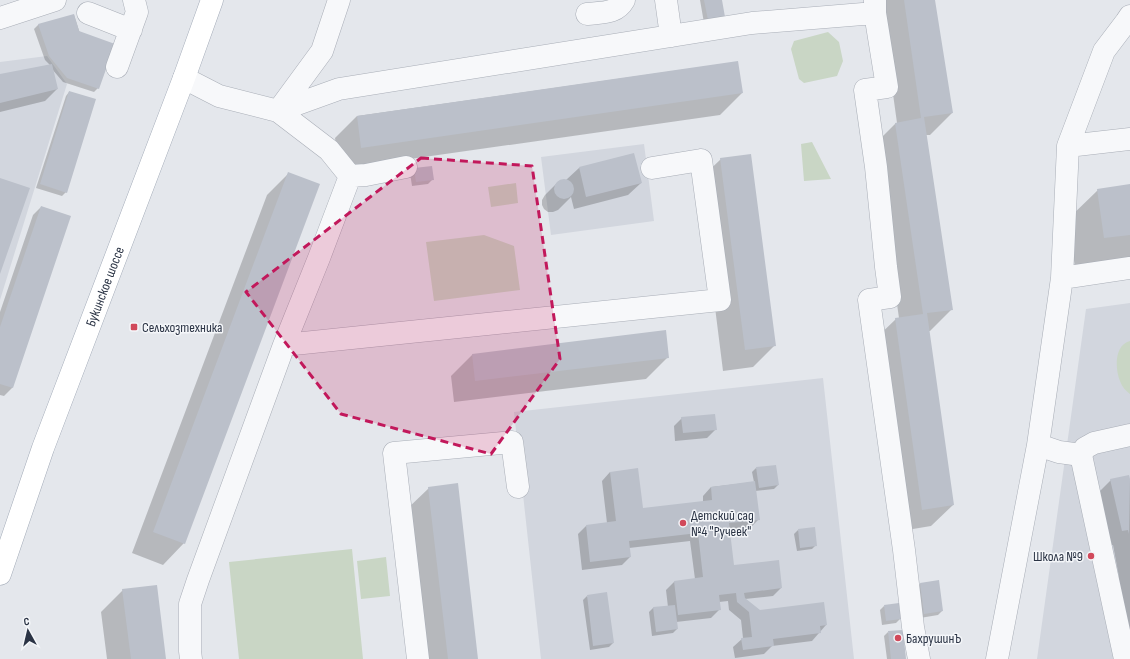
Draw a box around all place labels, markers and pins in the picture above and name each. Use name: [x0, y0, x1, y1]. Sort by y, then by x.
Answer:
place label: Сельхозтехника: [142, 319, 222, 336]
marker: Сельхозтехника: [129, 322, 139, 332]
place label: Детский сад №4 "Ручеек": [691, 507, 754, 540]
marker: Детский сад №4 "Ручеек": [678, 518, 688, 528]
place label: Школа №9: [1033, 548, 1083, 565]
marker: Школа №9: [1086, 551, 1096, 561]
place label: БахрушинЪ: [906, 630, 961, 647]
marker: БахрушинЪ: [893, 633, 903, 643]

